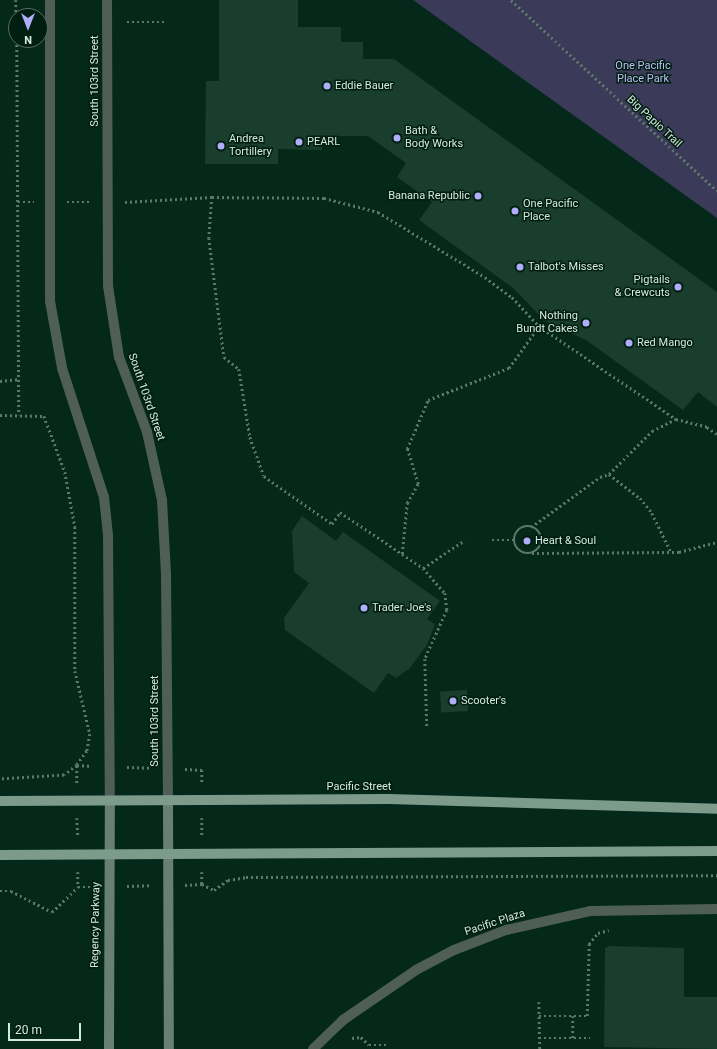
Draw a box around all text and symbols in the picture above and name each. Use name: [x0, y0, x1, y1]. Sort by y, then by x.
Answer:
north arrow: [8, 8, 48, 48]
text: N: [24, 33, 32, 46]
street label: South 103rd Street: [88, 35, 102, 127]
park label: One Pacific Place Park: [615, 60, 671, 86]
place label: Eddie Bauer: [335, 79, 393, 93]
marker: Eddie Bauer: [322, 81, 332, 91]
street label: Big Papio Trail: [624, 93, 684, 151]
place label: Bath & Body Works: [405, 125, 463, 151]
place label: Andrea Tortillery: [229, 133, 272, 159]
marker: Bath & Body Works: [392, 133, 402, 143]
place label: PEARL: [307, 135, 340, 149]
marker: PEARL: [294, 137, 304, 147]
marker: Andrea Tortillery: [216, 141, 226, 151]
place label: Banana Republic: [388, 189, 470, 203]
marker: Banana Republic: [473, 191, 483, 201]
place label: One Pacific Place: [523, 198, 578, 224]
marker: One Pacific Place: [510, 206, 520, 216]
place label: Talbot's Misses: [528, 260, 604, 274]
marker: Talbot's Misses: [515, 262, 525, 272]
place label: Pigtails & Crewcuts: [614, 274, 670, 300]
marker: Pigtails & Crewcuts: [673, 282, 683, 292]
place label: Nothing Bundt Cakes: [516, 310, 578, 336]
marker: Nothing Bundt Cakes: [581, 318, 591, 328]
place label: Red Mango: [637, 336, 693, 350]
marker: Red Mango: [624, 338, 634, 348]
street label: South 103rd Street: [125, 352, 167, 442]
place label: Heart & Soul: [535, 534, 596, 548]
marker: Heart & Soul: [522, 536, 532, 546]
place label: Trader Joe's: [372, 601, 431, 615]
marker: Trader Joe's: [359, 603, 369, 613]
street label: South 103rd Street: [148, 675, 162, 767]
place label: Scooter's: [461, 694, 506, 708]
marker: Scooter's: [448, 696, 458, 706]
street label: Pacific Street: [327, 780, 391, 794]
street label: Regency Parkway: [89, 882, 103, 968]
street label: Pacific Plaza: [463, 907, 527, 939]
scale bar: [10, 1015, 83, 1041]
text: 20 m: [15, 1023, 42, 1037]

